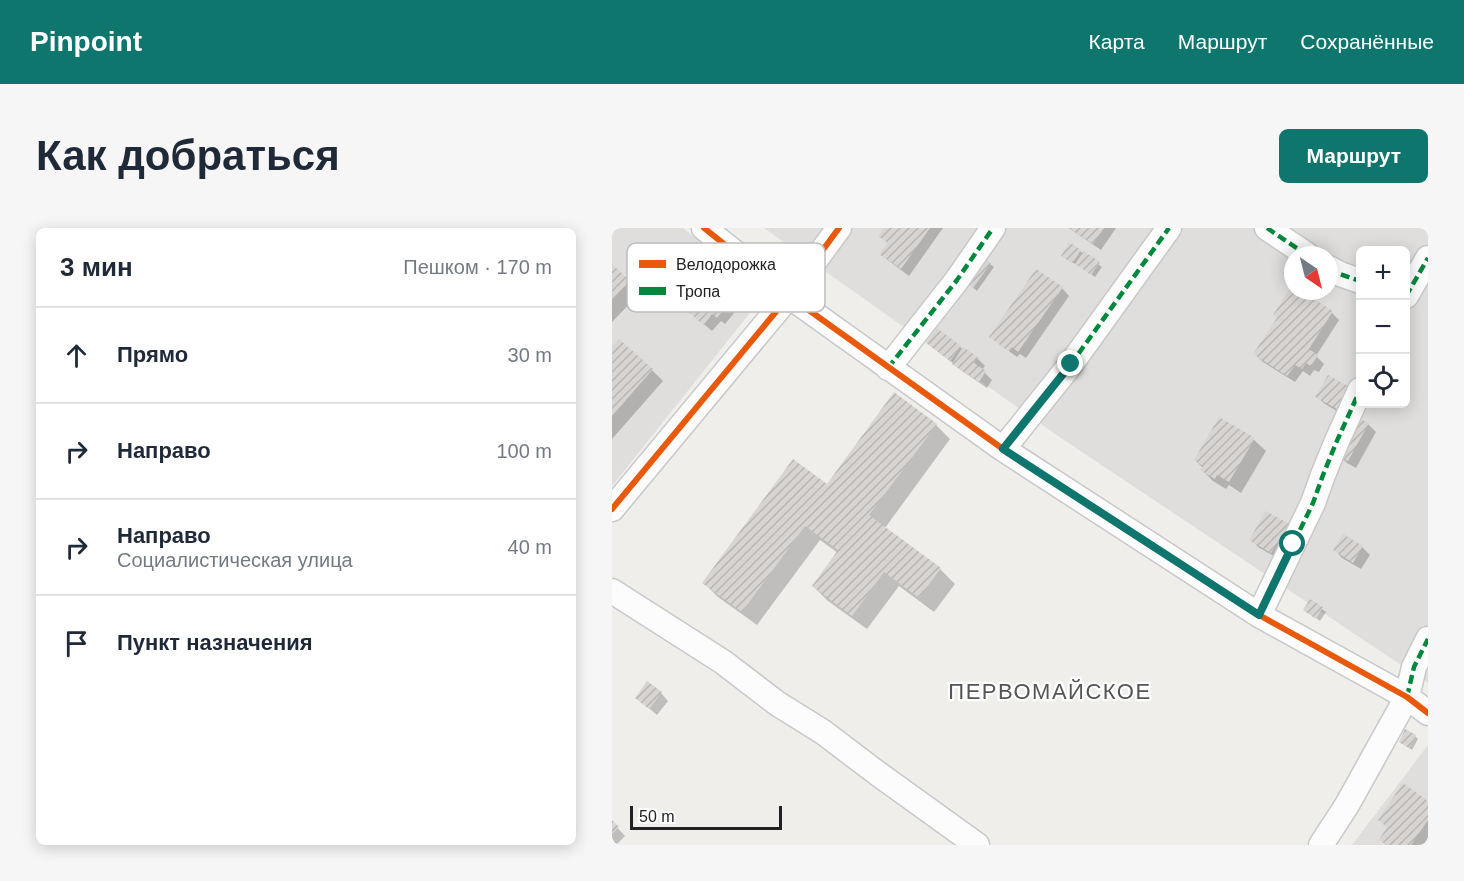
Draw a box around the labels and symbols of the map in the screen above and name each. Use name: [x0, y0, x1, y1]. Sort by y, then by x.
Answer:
legend: [627, 243, 825, 312]
north arrow: [1284, 246, 1338, 300]
text: Велодорожка: [676, 256, 776, 273]
text: Тропа: [676, 283, 720, 300]
route end: [1057, 350, 1083, 376]
route start: [1279, 530, 1305, 556]
district label: ПЕРВОМАЙСКОЕ: [948, 679, 1152, 704]
scale bar: [630, 803, 782, 830]

